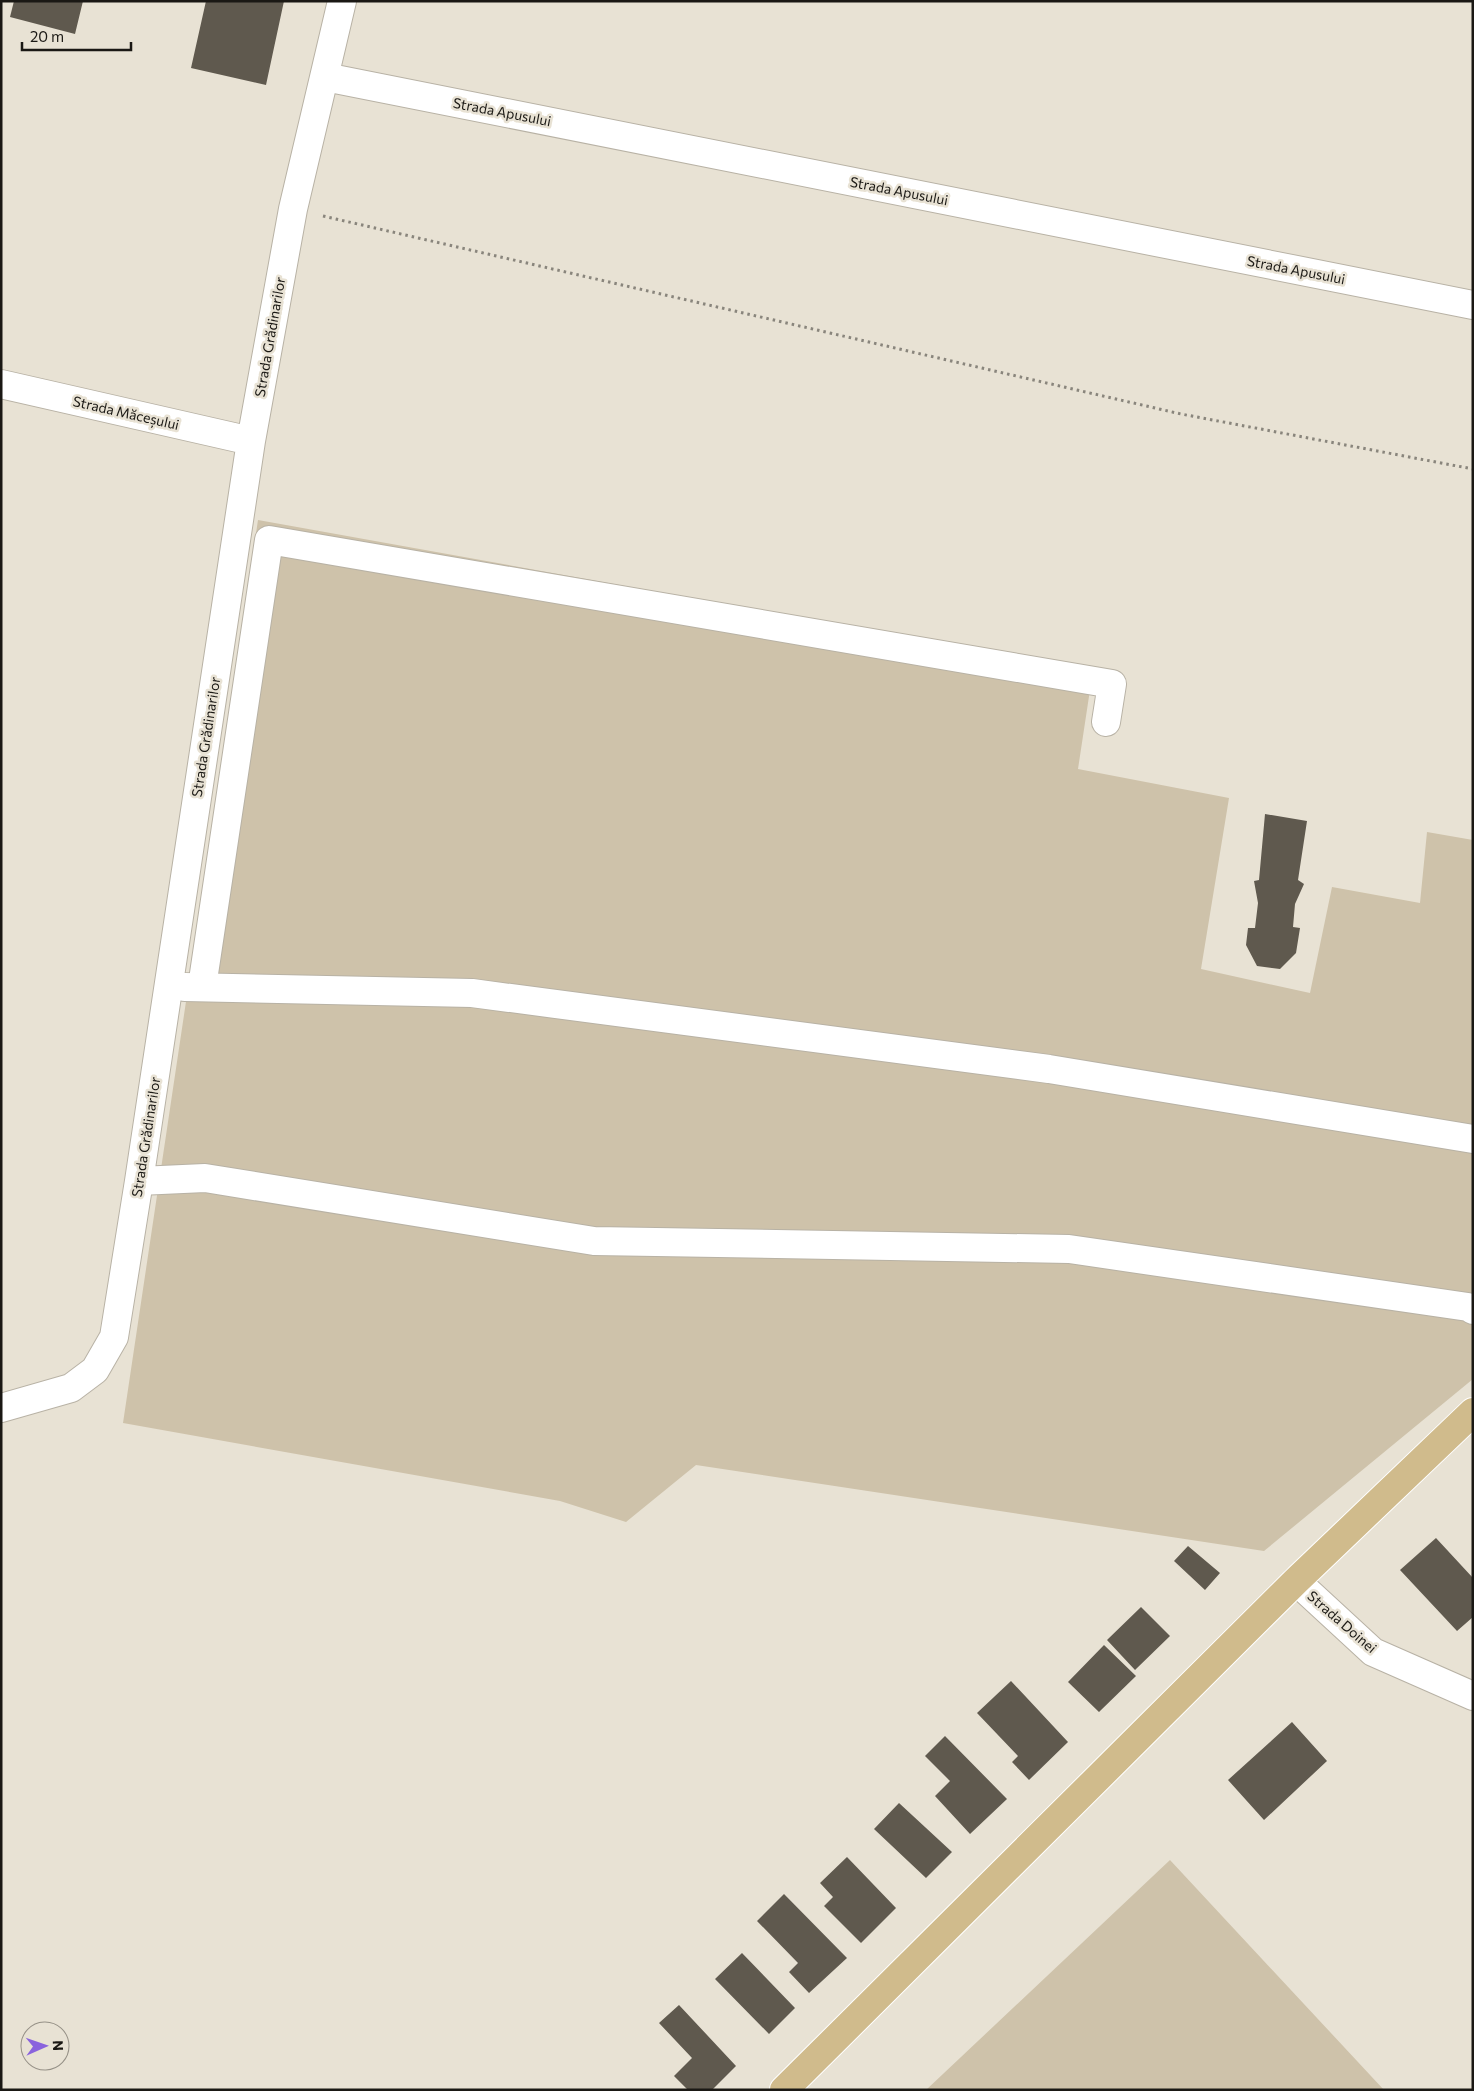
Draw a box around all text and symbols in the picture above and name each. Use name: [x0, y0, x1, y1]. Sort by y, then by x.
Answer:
scale bar: [22, 20, 131, 52]
text: 20 m: [30, 27, 64, 45]
street label: Strada Apusului: [452, 94, 553, 129]
street label: Strada Apusului: [849, 173, 950, 208]
street label: Strada Apusului: [1246, 252, 1347, 287]
street label: Strada Grădinarilor: [251, 275, 288, 398]
street label: Strada Măceșului: [71, 392, 181, 434]
street label: Strada Grădinarilor: [188, 675, 223, 798]
street label: Strada Grădinarilor: [128, 1075, 163, 1198]
street label: Strada Doinei: [1304, 1587, 1380, 1656]
north arrow: [20, 2021, 70, 2071]
text: N: [50, 2040, 67, 2051]

